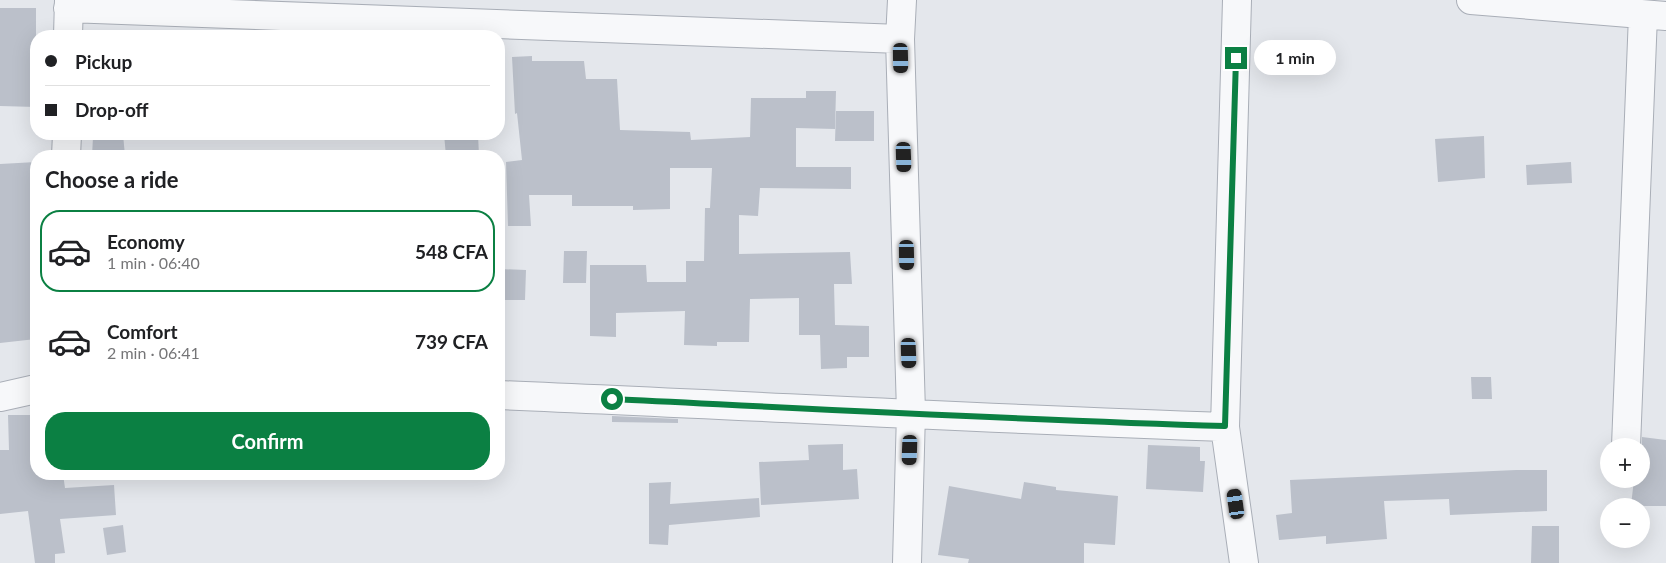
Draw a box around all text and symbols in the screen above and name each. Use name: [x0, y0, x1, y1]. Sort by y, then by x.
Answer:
callout: 1 min: [1254, 40, 1336, 76]
car: [893, 43, 908, 73]
route end: [1225, 47, 1247, 69]
text: 1 min: [1275, 48, 1315, 67]
text: Pickup: [75, 50, 132, 73]
text: Drop-off: [75, 98, 149, 121]
car: [895, 142, 912, 172]
text: Choose a ride: [45, 166, 179, 193]
icon: car: [47, 229, 92, 274]
text: Economy: [107, 230, 185, 253]
text: 548 CFA: [415, 240, 488, 263]
car: [899, 240, 914, 270]
text: 1 min · 06:40: [107, 253, 200, 272]
icon: car: [47, 319, 92, 364]
text: Comfort: [107, 320, 178, 343]
text: 739 CFA: [415, 330, 488, 353]
car: [900, 338, 917, 368]
text: 2 min · 06:41: [107, 343, 200, 362]
route start: [601, 388, 623, 410]
button: Confirm: [45, 412, 490, 470]
car: [901, 435, 918, 465]
map controls: [1600, 438, 1650, 548]
button: +: [1600, 438, 1650, 488]
car: [1226, 488, 1245, 520]
button: −: [1600, 498, 1650, 548]

